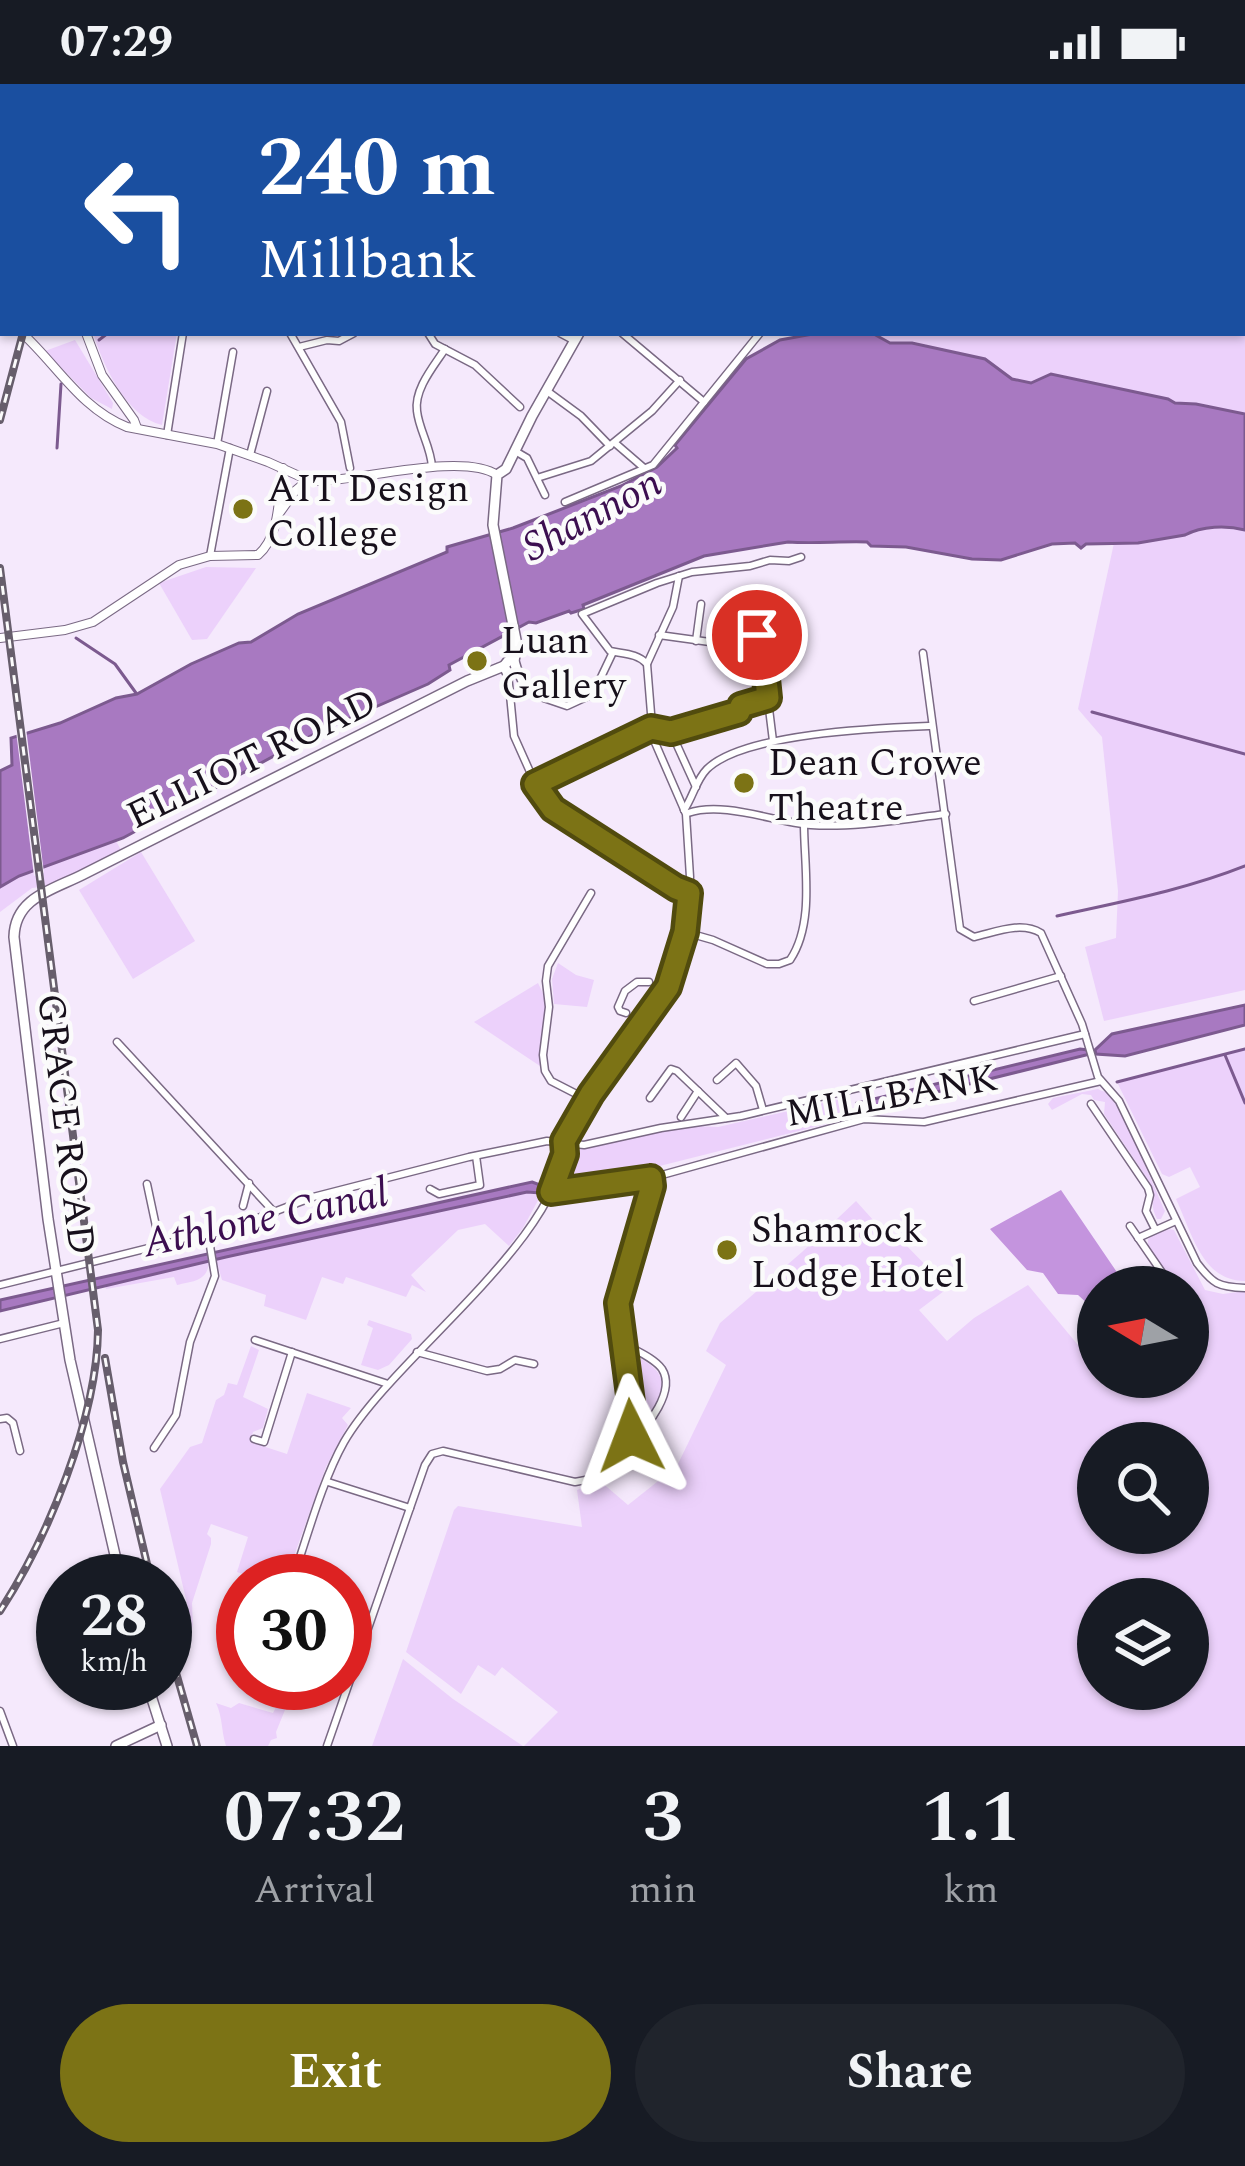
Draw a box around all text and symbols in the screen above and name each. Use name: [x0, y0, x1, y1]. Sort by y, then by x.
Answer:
text: 07:29: [60, 8, 173, 77]
text: 240 m: [258, 105, 496, 233]
icon: left: [60, 132, 216, 288]
text: Millbank: [258, 220, 477, 302]
water label: Shannon: [511, 452, 674, 578]
place label: AIT Design College: [267, 460, 469, 564]
marker: AIT Design College: [230, 496, 256, 522]
pin: [706, 584, 808, 686]
icon: arrive: [724, 602, 790, 668]
place label: Luan Gallery: [501, 612, 627, 716]
marker: Luan Gallery: [464, 648, 490, 674]
street label: ELLIOT ROAD: [117, 673, 387, 845]
place label: Dean Crowe Theatre: [768, 734, 982, 838]
marker: Dean Crowe Theatre: [731, 770, 757, 796]
street label: GRACE ROAD: [20, 990, 111, 1258]
street label: MILLBANK: [781, 1049, 1002, 1144]
water label: Athlone Canal: [136, 1162, 394, 1275]
place label: Shamrock Lodge Hotel: [751, 1201, 965, 1305]
marker: Shamrock Lodge Hotel: [714, 1237, 740, 1263]
north arrow: [1077, 1266, 1209, 1398]
map controls: [1077, 1266, 1209, 1710]
position arrow: [568, 1373, 694, 1499]
button: search: [1077, 1422, 1209, 1554]
speed limit sign: 30: [216, 1554, 372, 1710]
text: 28: [80, 1571, 148, 1663]
button: layers: [1077, 1578, 1209, 1710]
text: km/h: [80, 1639, 148, 1685]
text: 07:32: [224, 1764, 405, 1873]
text: 3: [643, 1764, 683, 1873]
text: 1.1: [921, 1764, 1021, 1873]
text: Arrival: [254, 1861, 375, 1920]
text: min: [629, 1861, 697, 1920]
text: km: [943, 1861, 999, 1920]
button: Exit: [60, 2004, 611, 2142]
button: Share: [635, 2004, 1185, 2142]

